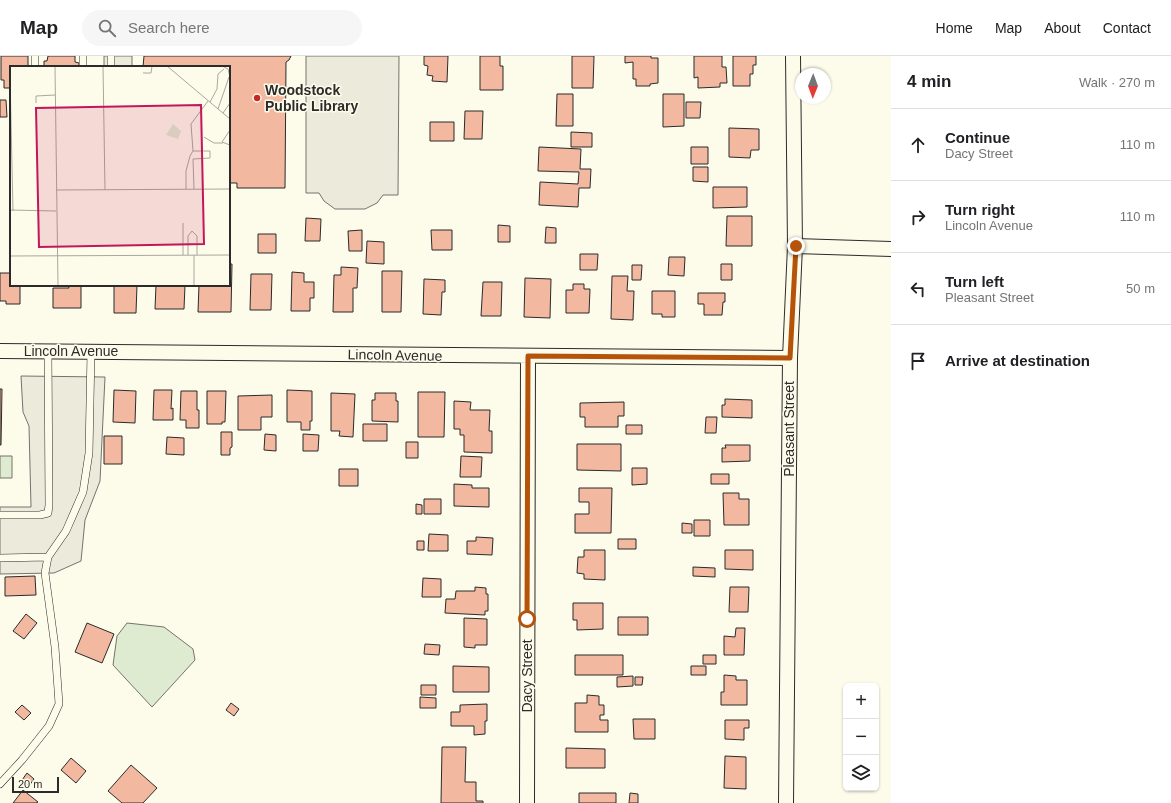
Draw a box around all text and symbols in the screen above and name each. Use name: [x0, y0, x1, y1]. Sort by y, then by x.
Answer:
search box: [82, 10, 362, 46]
text: Map: [20, 17, 58, 38]
icon: search: [96, 17, 118, 39]
text: Search here: [128, 19, 210, 36]
text: Home: [936, 20, 973, 36]
text: Map: [995, 20, 1022, 36]
text: About: [1044, 20, 1081, 36]
text: Contact: [1103, 20, 1151, 36]
inset map: [10, 66, 230, 286]
north arrow: [795, 68, 831, 104]
text: 4 min: [907, 72, 951, 91]
text: Walk · 270 m: [1079, 75, 1155, 90]
place label: Woodstock Public Library: [265, 82, 359, 114]
marker: Woodstock Public Library: [252, 93, 262, 103]
text: Continue: [945, 129, 1010, 146]
icon: ahead: [907, 134, 929, 156]
text: 110 m: [1120, 137, 1155, 152]
text: Dacy Street: [945, 146, 1013, 161]
text: Turn right: [945, 201, 1015, 218]
icon: right: [907, 206, 929, 228]
text: 110 m: [1120, 209, 1155, 224]
text: Lincoln Avenue: [945, 218, 1033, 233]
route end: [787, 237, 805, 255]
text: Turn left: [945, 273, 1004, 290]
icon: left: [907, 278, 929, 300]
text: 50 m: [1126, 281, 1155, 296]
text: Pleasant Street: [945, 290, 1034, 305]
street label: Lincoln Avenue: [24, 343, 119, 359]
street label: Lincoln Avenue: [348, 346, 443, 364]
icon: arrive: [907, 350, 929, 372]
text: Arrive at destination: [945, 352, 1090, 369]
street label: Pleasant Street: [781, 381, 797, 477]
route start: [518, 610, 536, 628]
street label: Dacy Street: [519, 639, 535, 713]
map controls: [843, 683, 879, 791]
button: +: [843, 683, 879, 719]
button: −: [843, 719, 879, 755]
button: layers: [843, 755, 879, 791]
scale bar: [12, 775, 59, 794]
text: 20 m: [18, 778, 42, 790]

